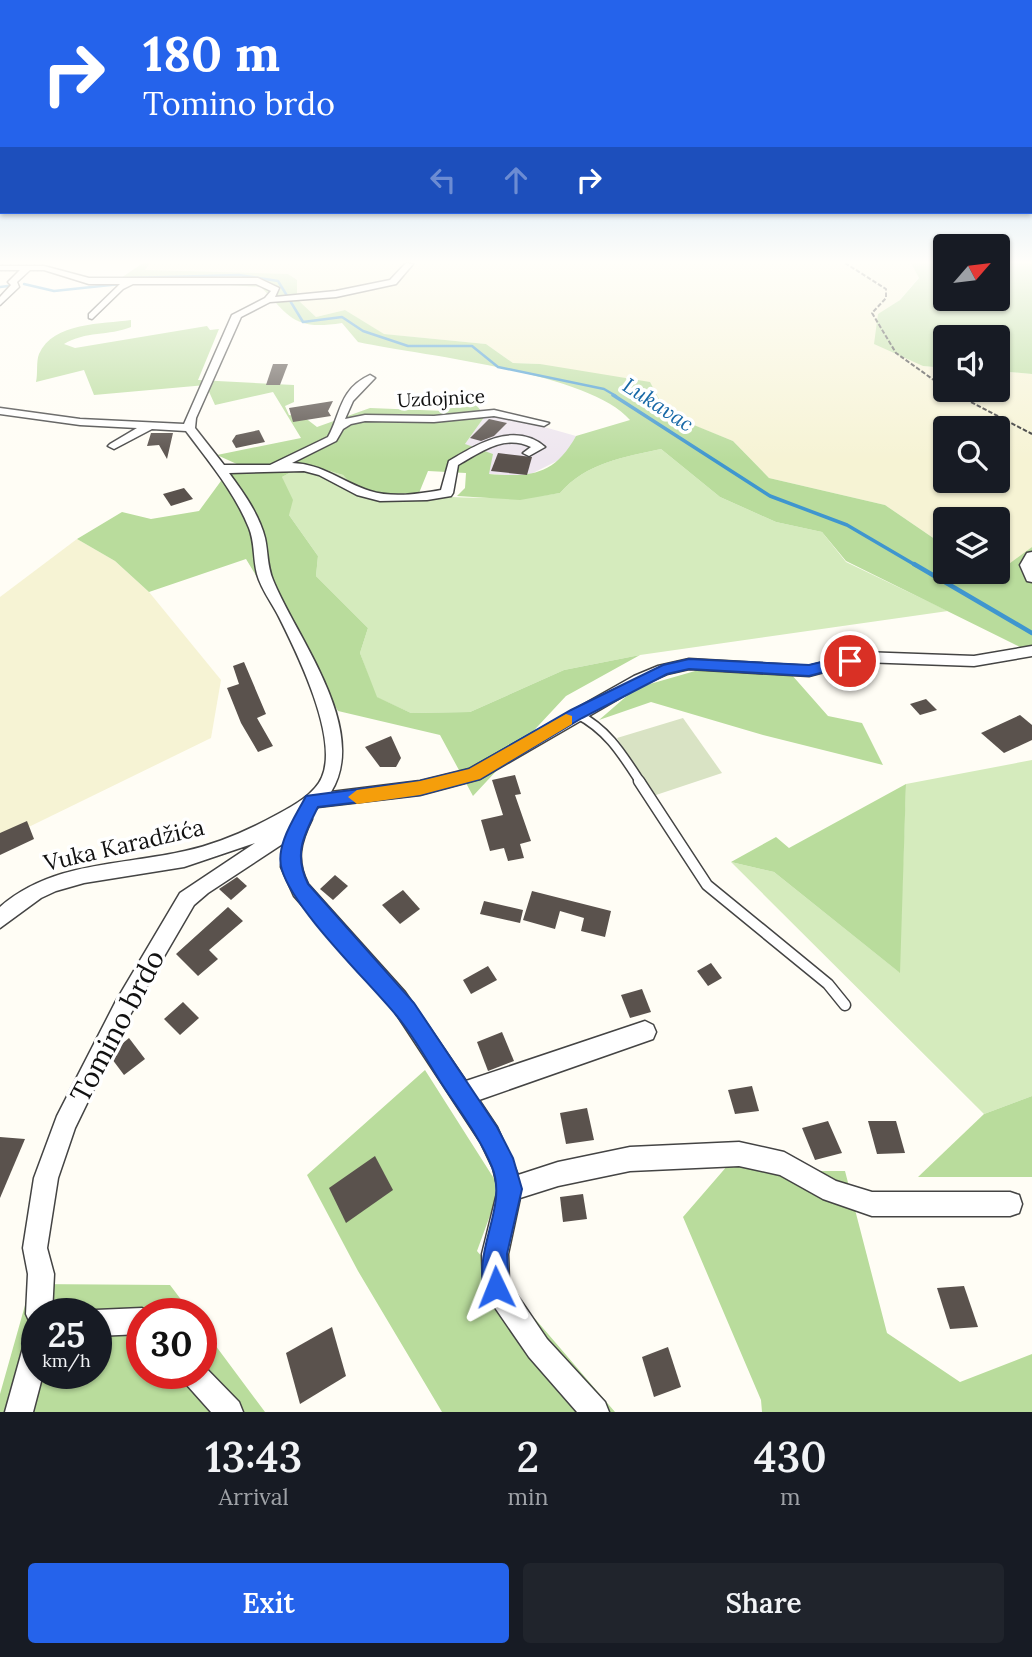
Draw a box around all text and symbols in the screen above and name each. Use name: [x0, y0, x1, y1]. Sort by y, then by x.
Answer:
text: 180 m: [143, 22, 280, 84]
icon: right: [28, 28, 119, 119]
text: Tomino brdo: [143, 83, 335, 124]
icon: left: [424, 161, 462, 199]
icon: ahead: [497, 161, 535, 199]
icon: right: [570, 161, 608, 199]
north arrow: [933, 234, 1010, 312]
map controls: [933, 234, 1010, 584]
button: sound: [933, 325, 1010, 402]
water label: Lukavac: [618, 372, 699, 438]
street label: Uzdojnice: [396, 384, 486, 412]
button: search: [933, 416, 1010, 493]
button: layers: [933, 507, 1010, 584]
pin: [820, 631, 880, 691]
icon: arrive: [831, 642, 869, 680]
street label: Vuka Karadžića: [40, 812, 207, 877]
street label: Tomino brdo: [62, 943, 172, 1109]
position arrow: [459, 1250, 533, 1324]
speed limit sign: 30: [126, 1298, 217, 1389]
text: 25: [48, 1312, 85, 1357]
text: km/h: [42, 1349, 91, 1372]
text: 13:43: [205, 1430, 302, 1484]
text: 2: [517, 1430, 539, 1484]
text: 430: [754, 1430, 827, 1484]
text: Arrival: [219, 1482, 289, 1511]
text: min: [507, 1482, 548, 1511]
text: m: [780, 1482, 801, 1511]
button: Exit: [28, 1563, 509, 1643]
button: Share: [523, 1563, 1004, 1643]

